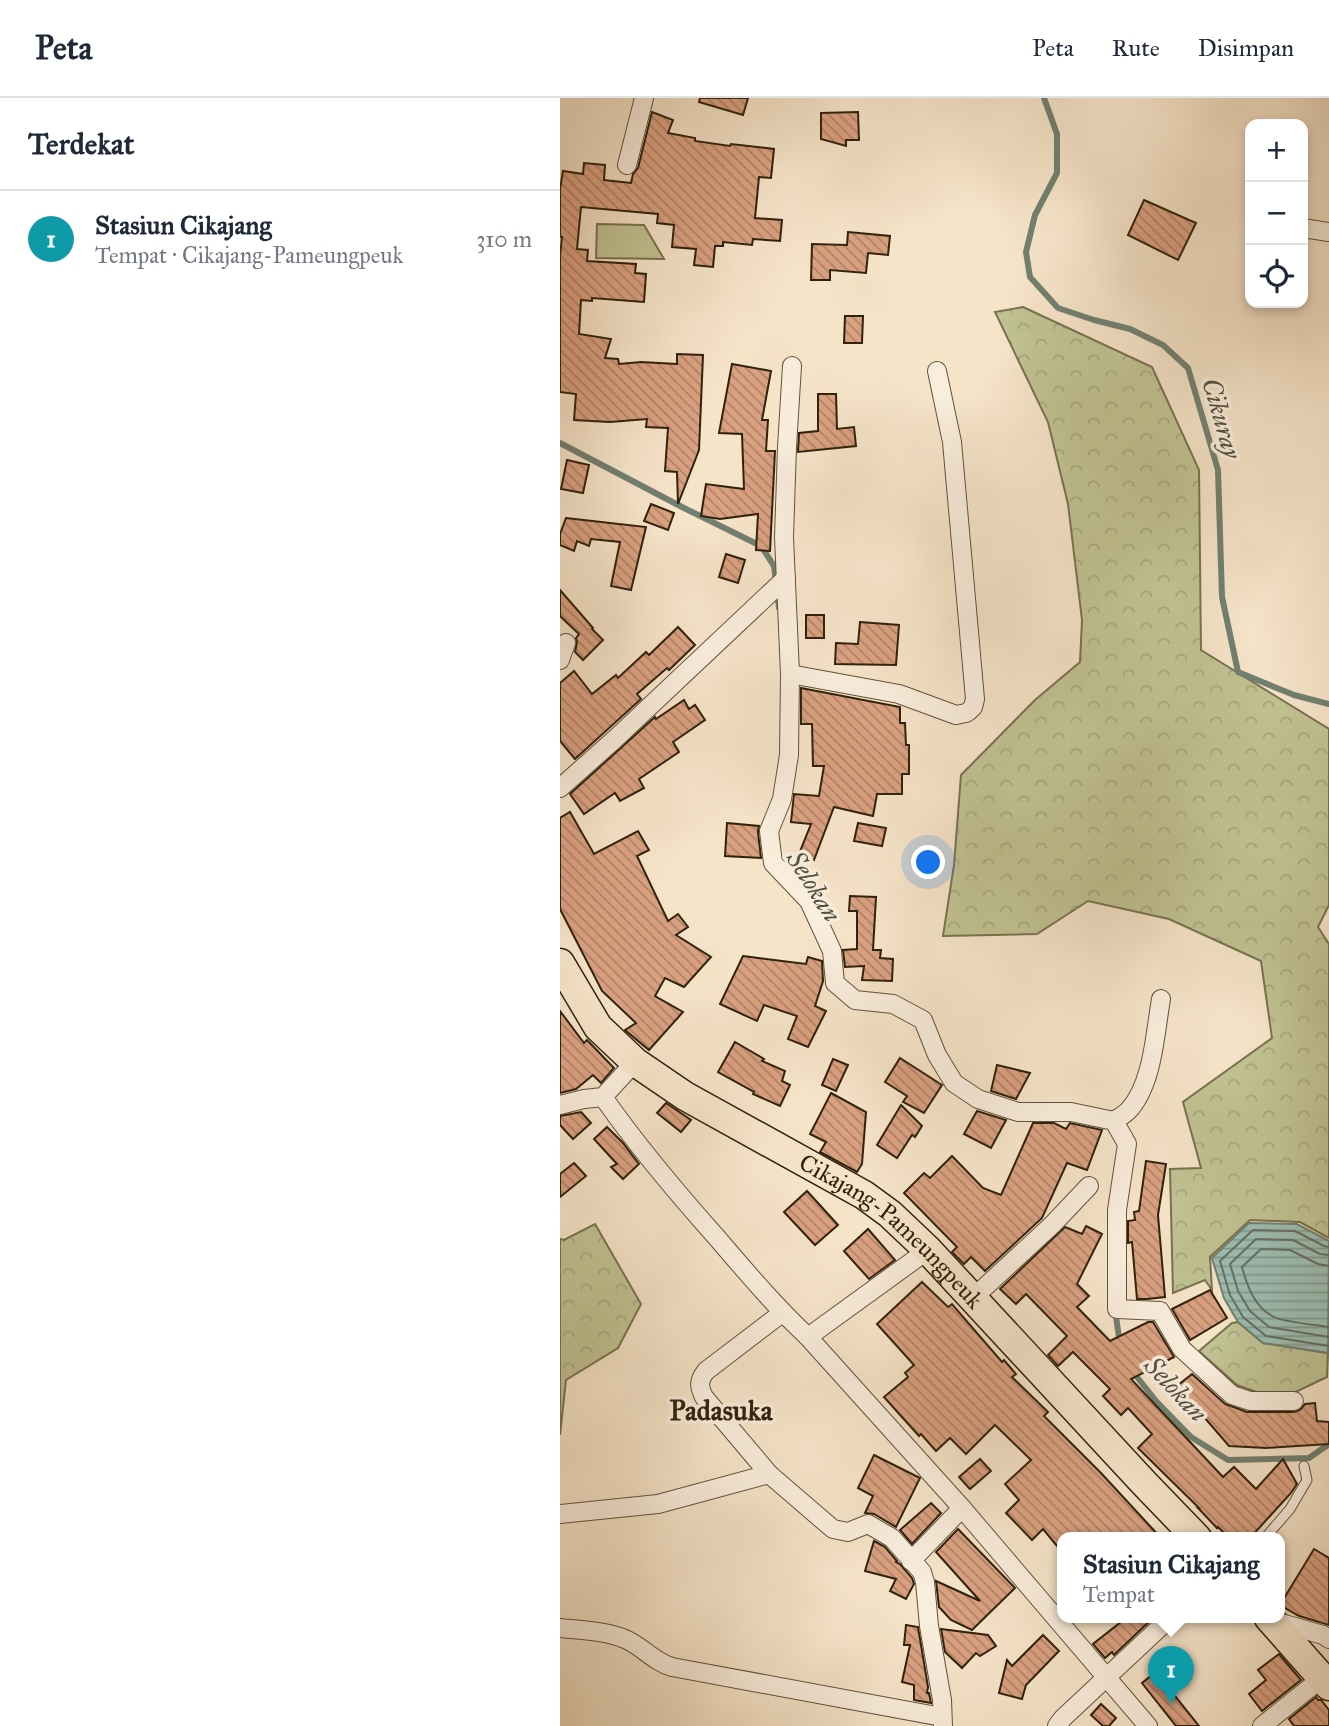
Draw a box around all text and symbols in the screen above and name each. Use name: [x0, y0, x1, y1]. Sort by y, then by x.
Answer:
text: Peta: [35, 28, 92, 68]
text: Peta: [1032, 33, 1074, 63]
text: Rute: [1112, 33, 1160, 63]
text: Disimpan: [1198, 33, 1294, 63]
map controls: [1245, 119, 1308, 308]
button: +: [1245, 119, 1308, 182]
text: Terdekat: [28, 126, 134, 162]
button: −: [1245, 182, 1308, 245]
text: Stasiun Cikajang: [95, 209, 272, 241]
text: 1: [46, 225, 56, 253]
text: 310 m: [476, 225, 532, 253]
text: Tempat · Cikajang-Pameungpeuk: [95, 241, 403, 269]
button: locate: [1245, 245, 1308, 308]
water label: Cikuray: [1195, 374, 1249, 463]
water label: Selokan: [779, 844, 849, 928]
your location: [911, 845, 945, 879]
street label: Cikajang-Pameungpeuk: [794, 1147, 990, 1315]
water label: Selokan: [1137, 1349, 1215, 1429]
district label: Padasuka: [669, 1393, 774, 1428]
popup: [1057, 1532, 1285, 1623]
text: Stasiun Cikajang: [1083, 1548, 1259, 1580]
text: Tempat: [1083, 1580, 1155, 1608]
pin: 1: [1148, 1646, 1194, 1704]

